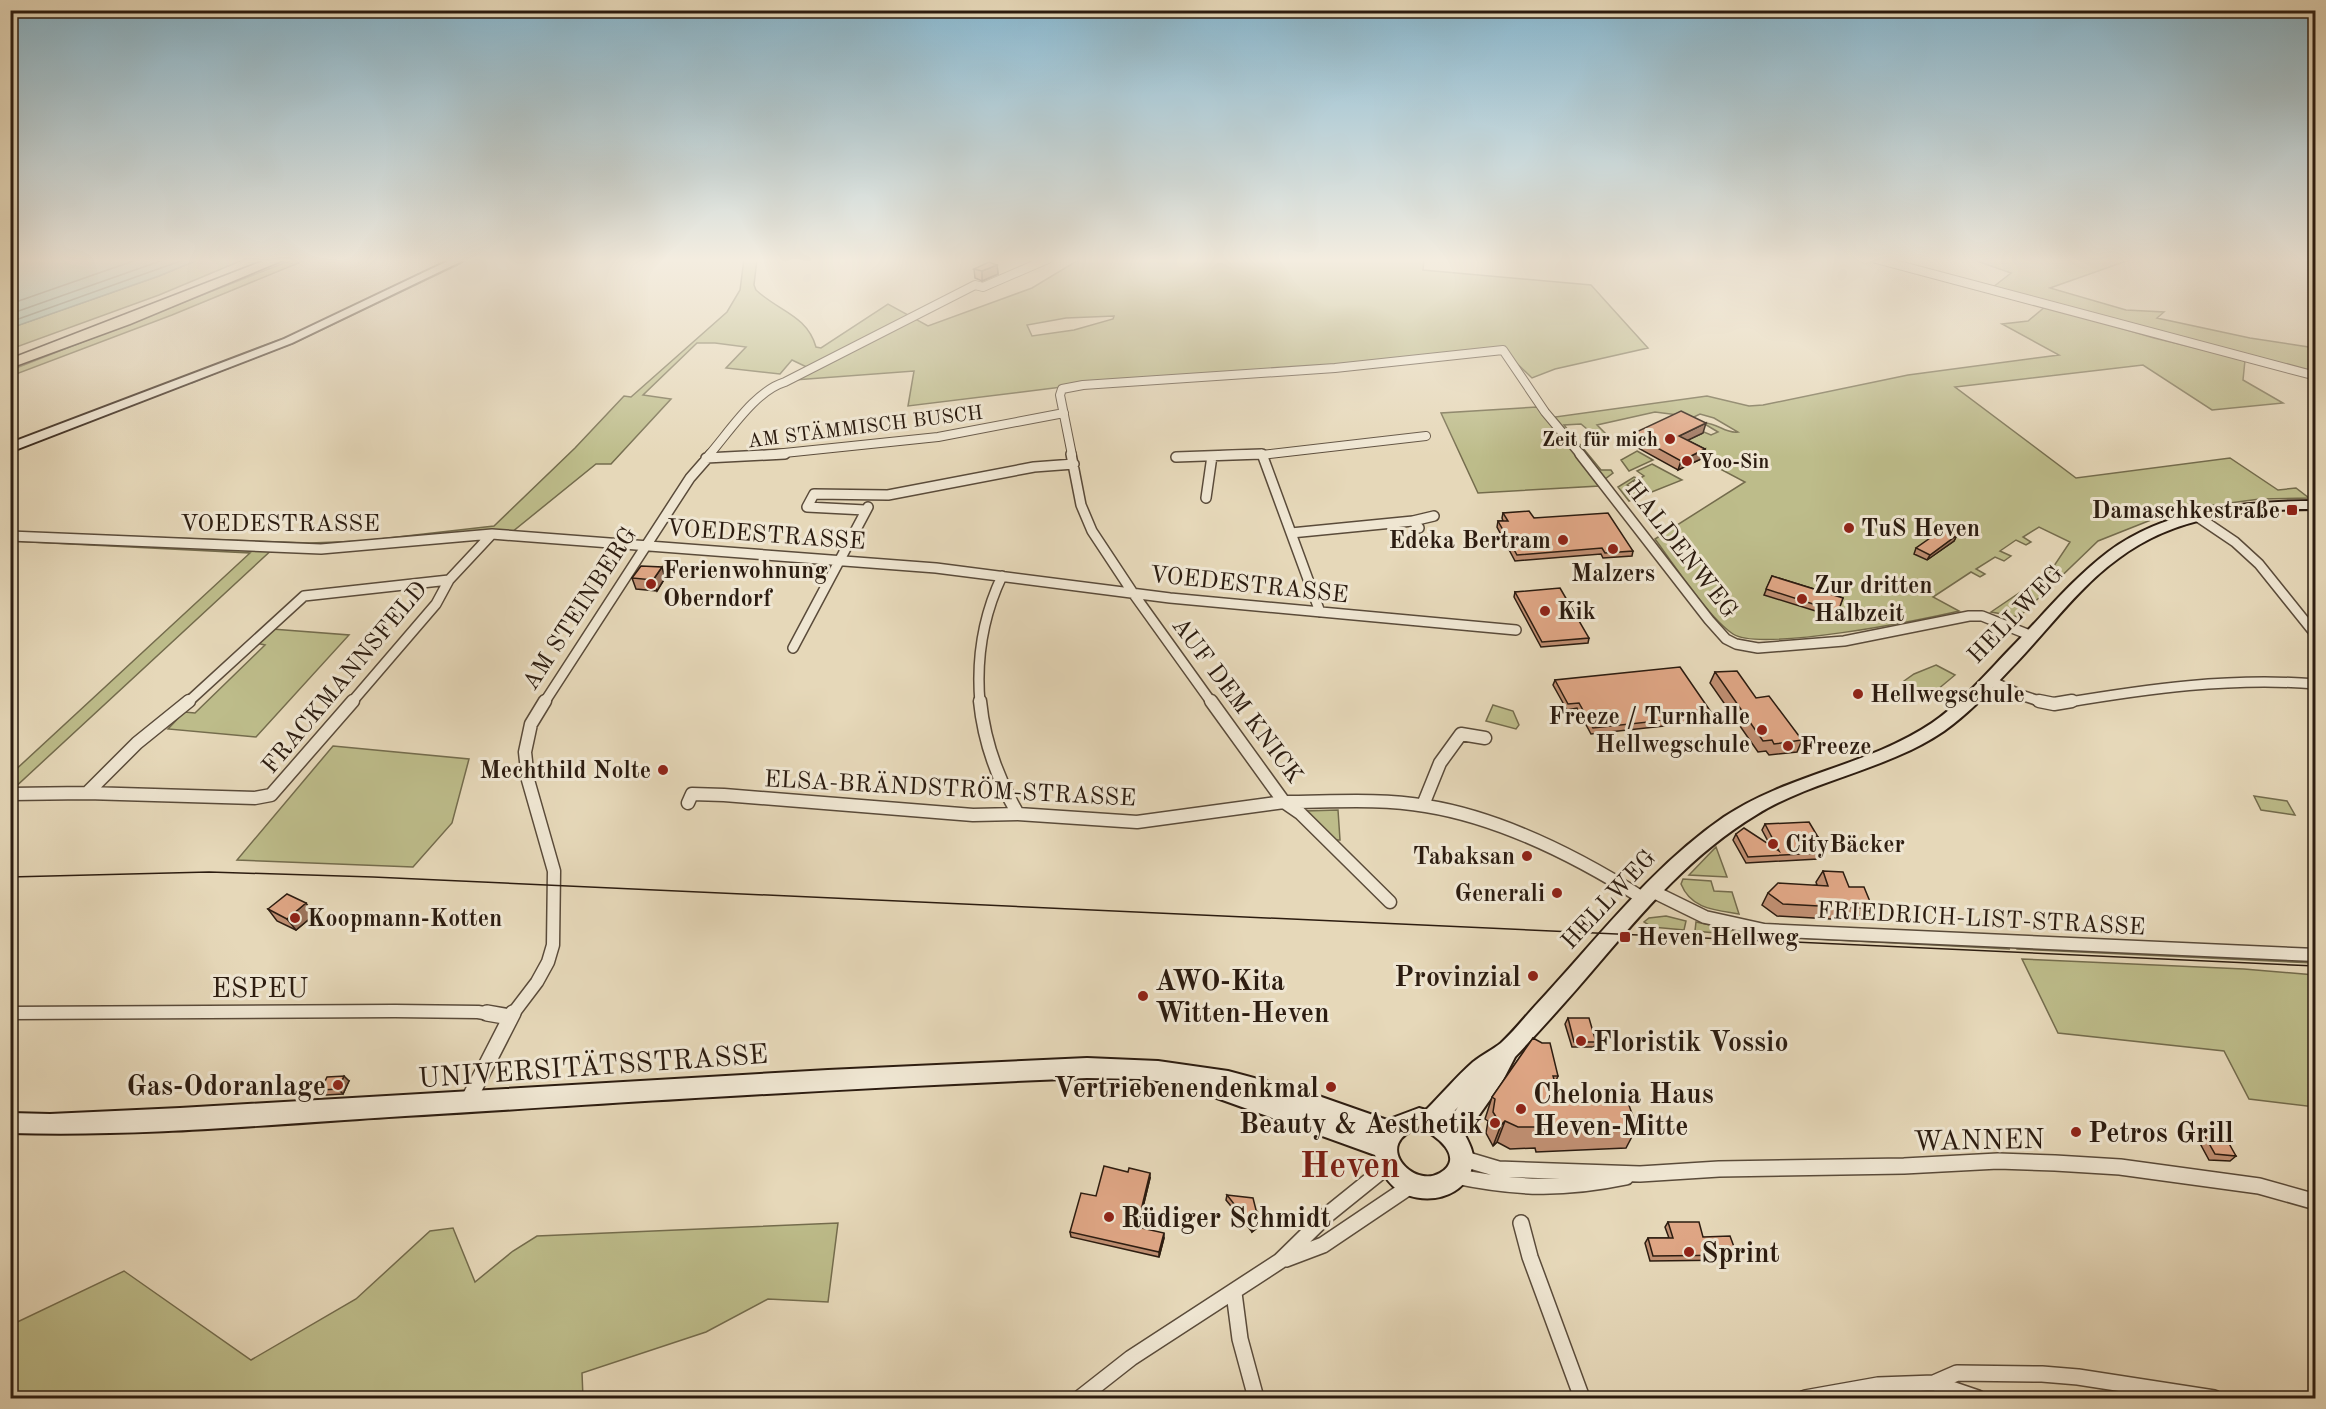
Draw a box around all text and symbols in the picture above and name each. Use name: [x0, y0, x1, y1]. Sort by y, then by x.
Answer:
street label: AM STÄMMISCH BUSCH: [746, 402, 984, 452]
place label: Zeit für mich: [1542, 431, 1658, 451]
marker: Zeit für mich: [1663, 432, 1677, 446]
place label: Yoo-Sin: [1699, 453, 1769, 473]
marker: Yoo-Sin: [1680, 454, 1694, 468]
street label: HALDENWEG: [1620, 477, 1741, 623]
place label: Damaschkestraße: [2091, 500, 2280, 524]
marker: Damaschkestraße: [2285, 503, 2299, 517]
street label: VOEDESTRASSE: [180, 513, 380, 537]
street label: VOEDESTRASSE: [666, 517, 866, 555]
place label: TuS Heven: [1861, 518, 1980, 542]
marker: TuS Heven: [1842, 521, 1856, 535]
street label: AM STEINBERG: [519, 523, 642, 695]
place label: Edeka Bertram: [1389, 530, 1551, 554]
marker: Edeka Bertram: [1556, 533, 1570, 547]
marker: Malzers: [1606, 542, 1620, 556]
place label: Ferienwohnung Oberndorf: [663, 560, 828, 612]
street label: HELLWEG: [1964, 562, 2069, 669]
place label: Malzers: [1571, 563, 1655, 587]
street label: VOEDESTRASSE: [1148, 564, 1349, 608]
place label: Zur dritten Halbzeit: [1814, 575, 1933, 627]
marker: Ferienwohnung Oberndorf: [644, 577, 658, 591]
street label: FRACKMANNSFELD: [258, 578, 433, 779]
marker: Zur dritten Halbzeit: [1795, 592, 1809, 606]
place label: Kik: [1557, 601, 1596, 625]
marker: Kik: [1538, 604, 1552, 618]
street label: AUF DEM KNICK: [1166, 614, 1306, 788]
place label: Hellwegschule: [1870, 684, 2025, 708]
marker: Hellwegschule: [1851, 687, 1865, 701]
place label: Freeze / Turnhalle Hellwegschule: [1548, 706, 1750, 758]
marker: Freeze / Turnhalle Hellwegschule: [1755, 723, 1769, 737]
place label: Freeze: [1800, 736, 1872, 760]
marker: Freeze: [1781, 739, 1795, 753]
place label: Mechthild Nolte: [479, 760, 651, 784]
marker: Mechthild Nolte: [656, 763, 670, 777]
street label: ELSA-BRÄNDSTRÖM-STRASSE: [763, 764, 1137, 812]
place label: CityBäcker: [1785, 834, 1905, 858]
marker: CityBäcker: [1766, 837, 1780, 851]
place label: Tabaksan: [1413, 846, 1515, 870]
street label: HELLWEG: [1558, 846, 1661, 955]
marker: Tabaksan: [1520, 849, 1534, 863]
place label: Generali: [1455, 883, 1545, 907]
marker: Generali: [1550, 886, 1564, 900]
street label: FRIEDRICH-LIST-STRASSE: [1816, 899, 2146, 941]
place label: Koopmann-Kotten: [307, 908, 502, 932]
marker: Koopmann-Kotten: [288, 911, 302, 925]
place label: Heven Hellweg: [1637, 927, 1799, 951]
marker: Heven Hellweg: [1618, 930, 1632, 944]
place label: Provinzial: [1394, 965, 1521, 993]
place label: AWO-Kita Witten-Heven: [1155, 969, 1330, 1029]
marker: Provinzial: [1526, 969, 1540, 983]
street label: ESPEU: [212, 976, 309, 1004]
marker: AWO-Kita Witten-Heven: [1136, 989, 1150, 1003]
place label: Floristik Vossio: [1593, 1030, 1789, 1058]
marker: Floristik Vossio: [1574, 1034, 1588, 1048]
street label: UNIVERSITÄTSSTRASSE: [417, 1038, 769, 1094]
place label: Gas-Odoranlage: [127, 1074, 326, 1102]
place label: Vertriebenendenkmal: [1054, 1076, 1319, 1104]
marker: Gas-Odoranlage: [331, 1078, 345, 1092]
marker: Vertriebenendenkmal: [1324, 1080, 1338, 1094]
place label: Chelonia Haus Heven-Mitte: [1533, 1082, 1714, 1142]
marker: Chelonia Haus Heven-Mitte: [1514, 1102, 1528, 1116]
place label: Beauty & Aesthetik: [1239, 1112, 1483, 1140]
marker: Beauty & Aesthetik: [1488, 1116, 1502, 1130]
place label: Petros Grill: [2088, 1121, 2234, 1149]
marker: Petros Grill: [2069, 1125, 2083, 1139]
street label: WANNEN: [1913, 1127, 2045, 1157]
district label: Heven: [1300, 1150, 1400, 1186]
place label: Rüdiger Schmidt: [1121, 1206, 1331, 1234]
marker: Rüdiger Schmidt: [1102, 1210, 1116, 1224]
place label: Sprint: [1701, 1241, 1780, 1269]
marker: Sprint: [1682, 1245, 1696, 1259]

